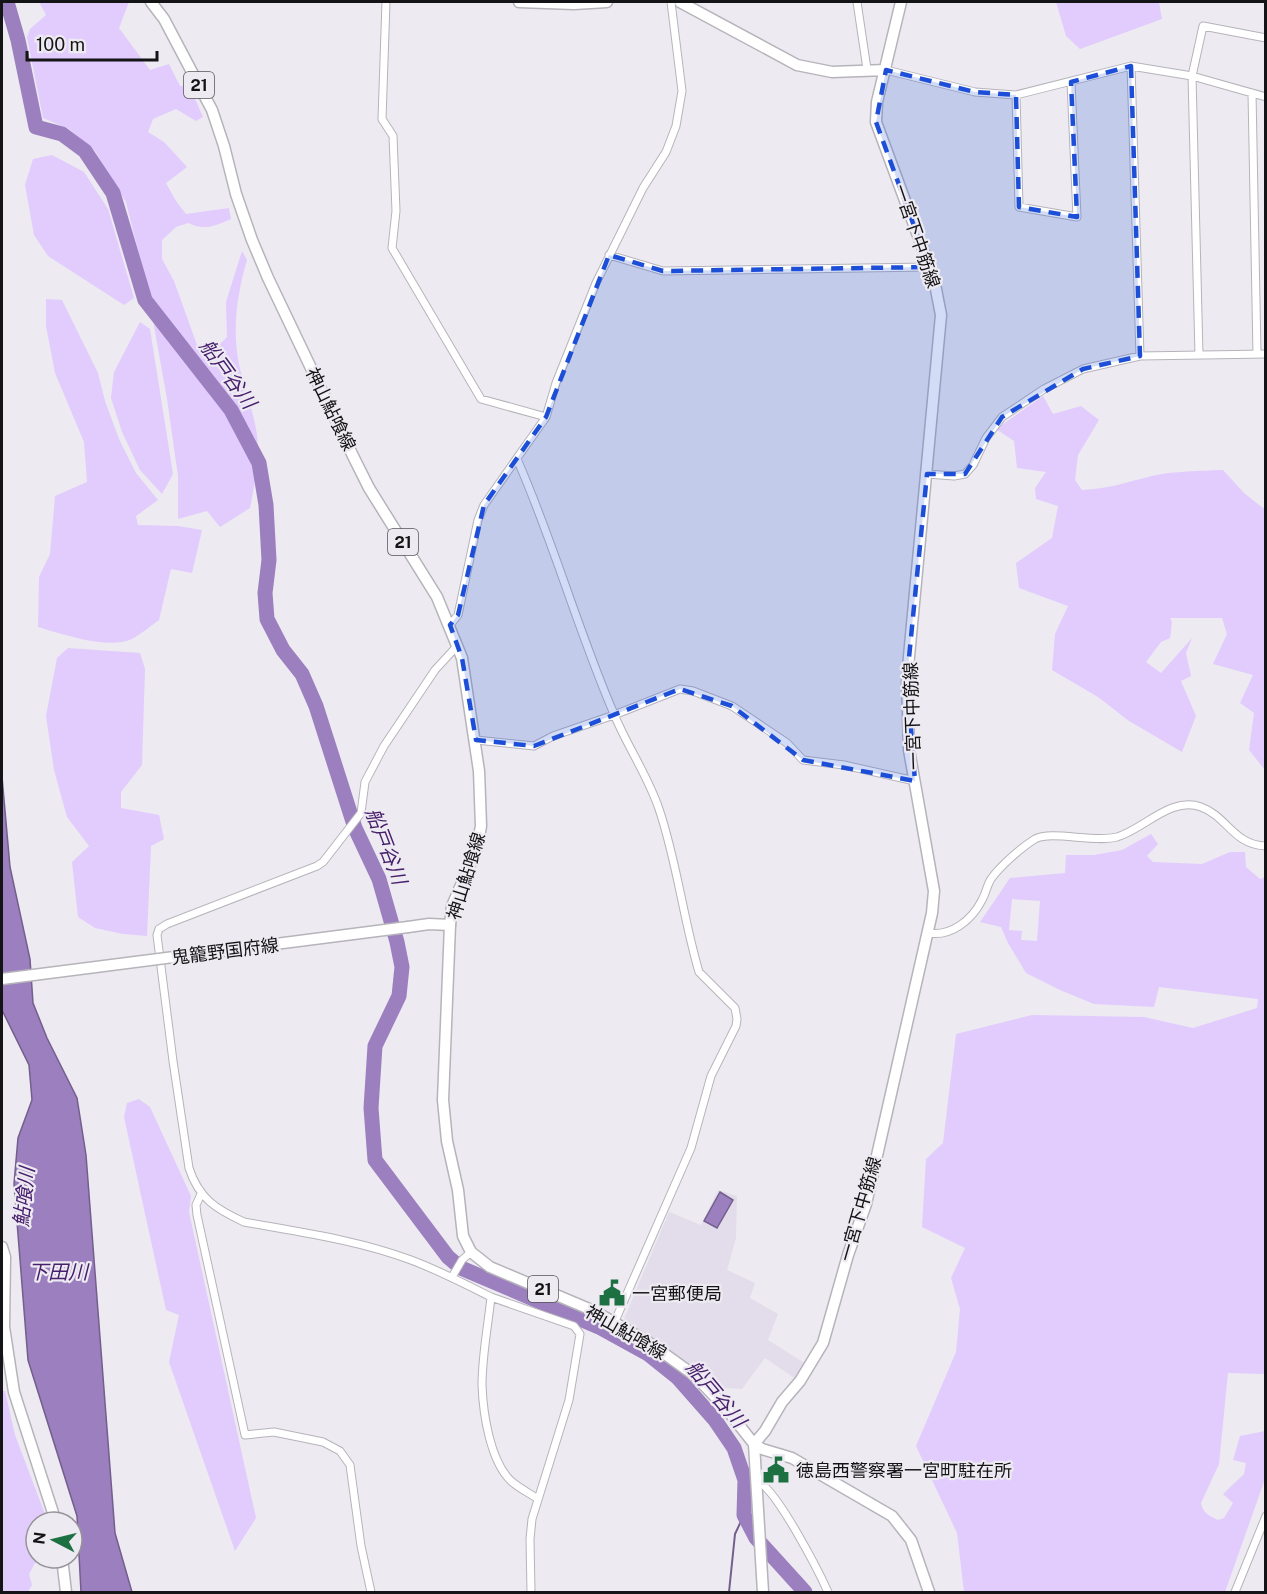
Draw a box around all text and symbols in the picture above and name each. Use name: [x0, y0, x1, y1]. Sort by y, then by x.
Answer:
scale bar: [27, 24, 158, 62]
text: 100 m: [36, 34, 85, 55]
road number: 21: [184, 72, 214, 98]
street label: 一宮下中筋線: [889, 182, 945, 290]
water label: 船戸谷川: [195, 335, 262, 415]
street label: 神山鮎喰線: [302, 364, 360, 454]
road number: 21: [388, 529, 418, 555]
street label: 一宮下中筋線: [900, 662, 924, 770]
water label: 船戸谷川: [360, 804, 412, 890]
street label: 神山鮎喰線: [443, 830, 489, 922]
street label: 鬼籠野国府線: [170, 934, 280, 968]
street label: 一宮下中筋線: [835, 1154, 885, 1264]
water label: 鮎喰川: [9, 1164, 39, 1228]
water label: 下田川: [28, 1260, 90, 1284]
road number: 21: [528, 1276, 558, 1302]
public building icon: 一宮郵便局: [597, 1278, 627, 1308]
place label: 一宮郵便局: [632, 1283, 722, 1304]
street label: 神山鮎喰線: [582, 1300, 670, 1364]
water label: 船戸谷川: [681, 1356, 752, 1434]
public building icon: 徳島西警察署一宮町駐在所: [761, 1455, 791, 1485]
place label: 徳島西警察署一宮町駐在所: [796, 1460, 1012, 1481]
north arrow: [24, 1510, 84, 1570]
text: N: [29, 1531, 50, 1546]

